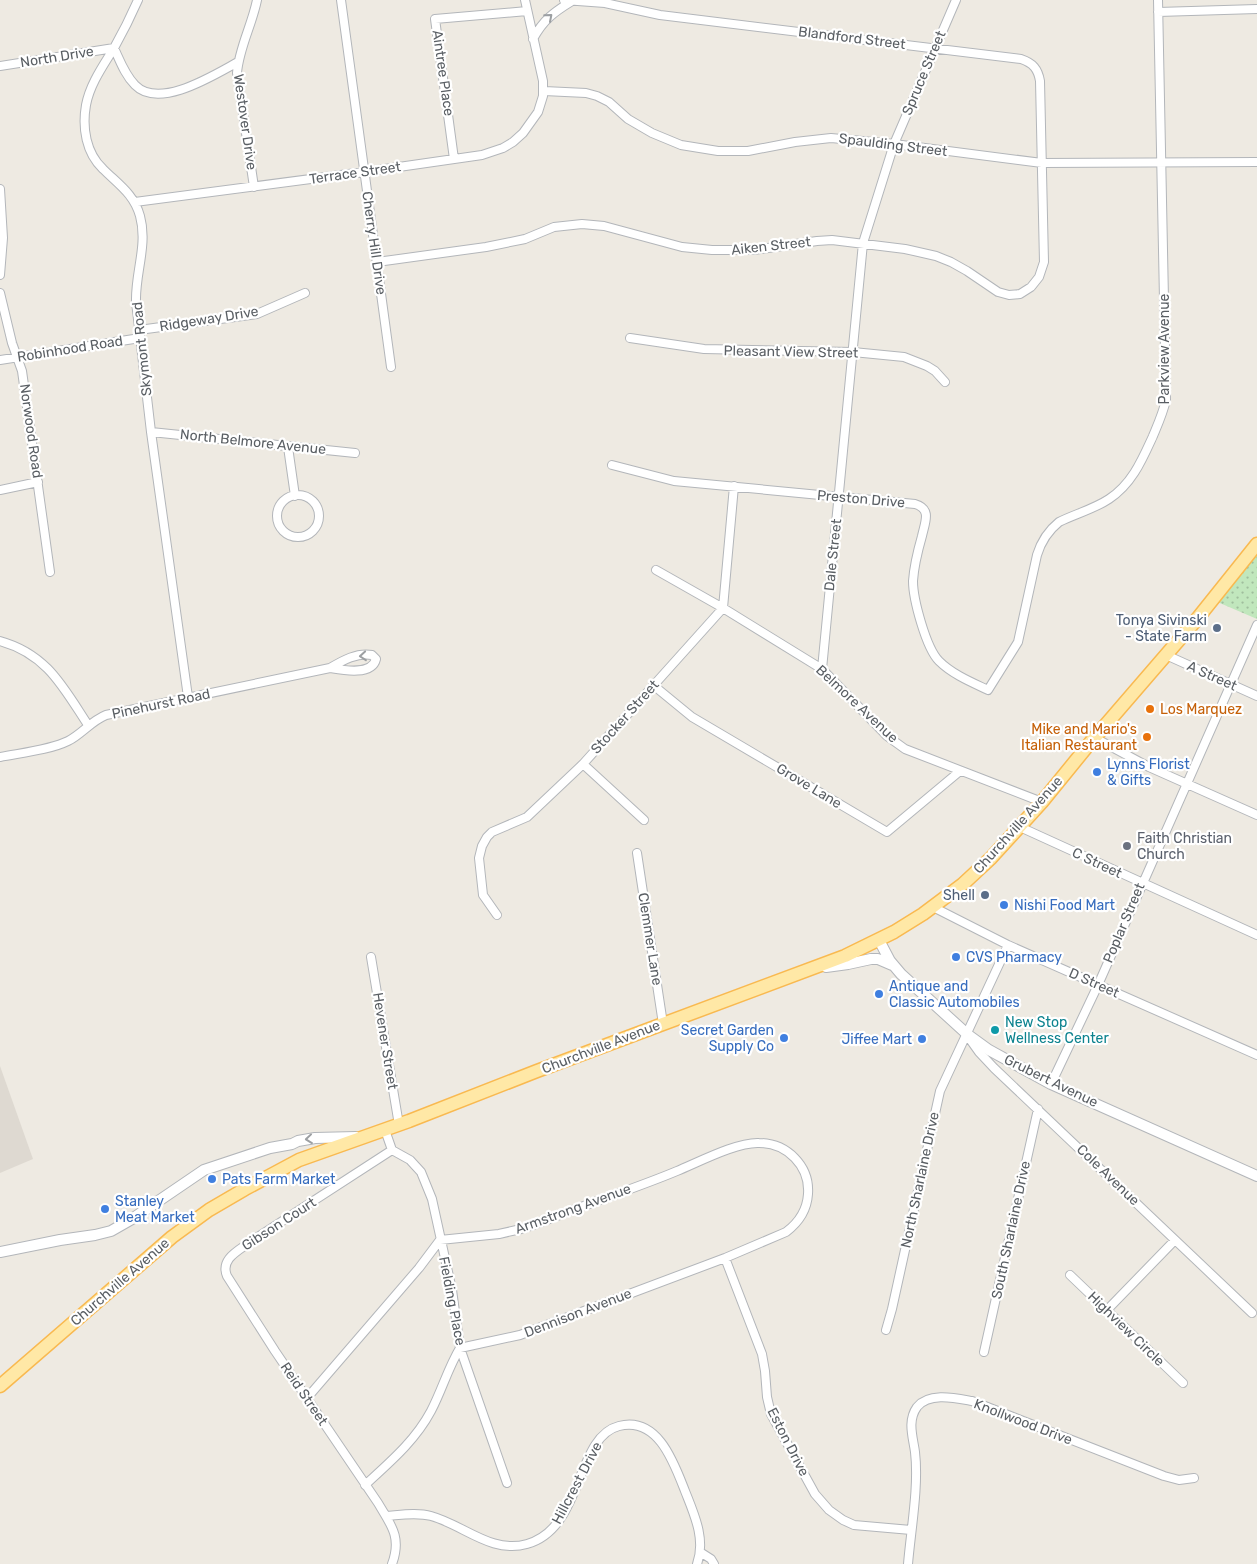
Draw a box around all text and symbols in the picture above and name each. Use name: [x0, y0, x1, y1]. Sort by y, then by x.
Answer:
one-way arrow: [544, 14, 553, 23]
street label: Blandford Street: [797, 23, 907, 53]
street label: Spruce Street: [899, 28, 950, 118]
street label: Aintree Place: [429, 29, 457, 117]
street label: North Drive: [19, 43, 95, 71]
street label: Westover Drive: [230, 73, 260, 171]
street label: Spaulding Street: [838, 130, 949, 160]
street label: Terrace Street: [308, 158, 402, 188]
street label: Cherry Hill Drive: [358, 190, 390, 296]
street label: Aiken Street: [730, 233, 812, 259]
street label: Parkview Avenue: [1156, 293, 1173, 404]
street label: Skymont Road: [129, 301, 155, 397]
street label: Ridgeway Drive: [158, 303, 260, 335]
street label: Robinhood Road: [16, 332, 124, 366]
street label: Pleasant View Street: [724, 342, 859, 362]
street label: Norwood Road: [16, 383, 46, 479]
street label: North Belmore Avenue: [179, 426, 327, 458]
street label: Preston Drive: [816, 487, 906, 511]
street label: Dale Street: [821, 518, 845, 592]
place label: Tonya Sivinski - State Farm: [1116, 612, 1207, 645]
marker: Tonya Sivinski - State Farm: [1211, 622, 1223, 634]
one-way arrow: [359, 650, 367, 661]
street label: A Street: [1184, 657, 1240, 695]
street label: Belmore Avenue: [812, 662, 902, 747]
street label: Stocker Street: [587, 676, 663, 757]
street label: Pinehurst Road: [110, 685, 212, 723]
place label: Los Marquez: [1160, 701, 1242, 718]
marker: Los Marquez: [1144, 703, 1156, 715]
place label: Mike and Mario's Italian Restaurant: [1021, 721, 1138, 754]
marker: Mike and Mario's Italian Restaurant: [1141, 731, 1153, 743]
place label: Lynns Florist & Gifts: [1107, 756, 1190, 789]
street label: Grove Lane: [773, 760, 845, 812]
marker: Lynns Florist & Gifts: [1091, 766, 1103, 778]
street label: Churchville Avenue: [970, 773, 1066, 877]
place label: Faith Christian Church: [1137, 830, 1232, 863]
marker: Faith Christian Church: [1121, 840, 1133, 852]
street label: C Street: [1069, 844, 1125, 882]
street label: Poplar Street: [1100, 880, 1149, 966]
place label: Shell: [943, 887, 975, 904]
marker: Shell: [979, 889, 991, 901]
street label: Clemmer Lane: [634, 891, 666, 987]
place label: Nishi Food Mart: [1014, 897, 1116, 914]
marker: Nishi Food Mart: [998, 899, 1010, 911]
place label: CVS Pharmacy: [966, 949, 1062, 966]
marker: CVS Pharmacy: [950, 951, 962, 963]
street label: D Street: [1066, 964, 1122, 1002]
place label: Antique and Classic Automobiles: [889, 978, 1020, 1011]
marker: Antique and Classic Automobiles: [873, 988, 885, 1000]
street label: Hevener Street: [369, 991, 401, 1091]
place label: New Stop Wellness Center: [1005, 1014, 1109, 1047]
street label: Churchville Avenue: [539, 1017, 663, 1077]
place label: Secret Garden Supply Co: [681, 1022, 774, 1055]
marker: New Stop Wellness Center: [989, 1024, 1001, 1036]
place label: Jiffee Mart: [841, 1031, 913, 1048]
marker: Secret Garden Supply Co: [778, 1032, 790, 1044]
marker: Jiffee Mart: [916, 1033, 928, 1045]
street label: Grubert Avenue: [1001, 1051, 1101, 1111]
street label: North Sharlaine Drive: [897, 1110, 943, 1250]
one-way arrow: [305, 1133, 313, 1144]
street label: Cole Avenue: [1073, 1141, 1143, 1209]
street label: South Sharlaine Drive: [988, 1159, 1034, 1301]
place label: Pats Farm Market: [222, 1171, 336, 1188]
marker: Pats Farm Market: [206, 1173, 218, 1185]
street label: Armstrong Avenue: [513, 1180, 633, 1238]
place label: Stanley Meat Market: [115, 1193, 195, 1226]
street label: Gibson Court: [239, 1193, 320, 1254]
marker: Stanley Meat Market: [99, 1203, 111, 1215]
street label: Churchville Avenue: [67, 1234, 173, 1330]
street label: Fielding Place: [435, 1255, 469, 1347]
street label: Dennison Avenue: [522, 1285, 634, 1341]
street label: Highview Circle: [1084, 1288, 1168, 1370]
street label: Reid Street: [277, 1359, 332, 1429]
street label: Knollwood Drive: [971, 1395, 1075, 1449]
street label: Eston Drive: [763, 1405, 813, 1479]
street label: Hillcrest Drive: [548, 1439, 606, 1527]

